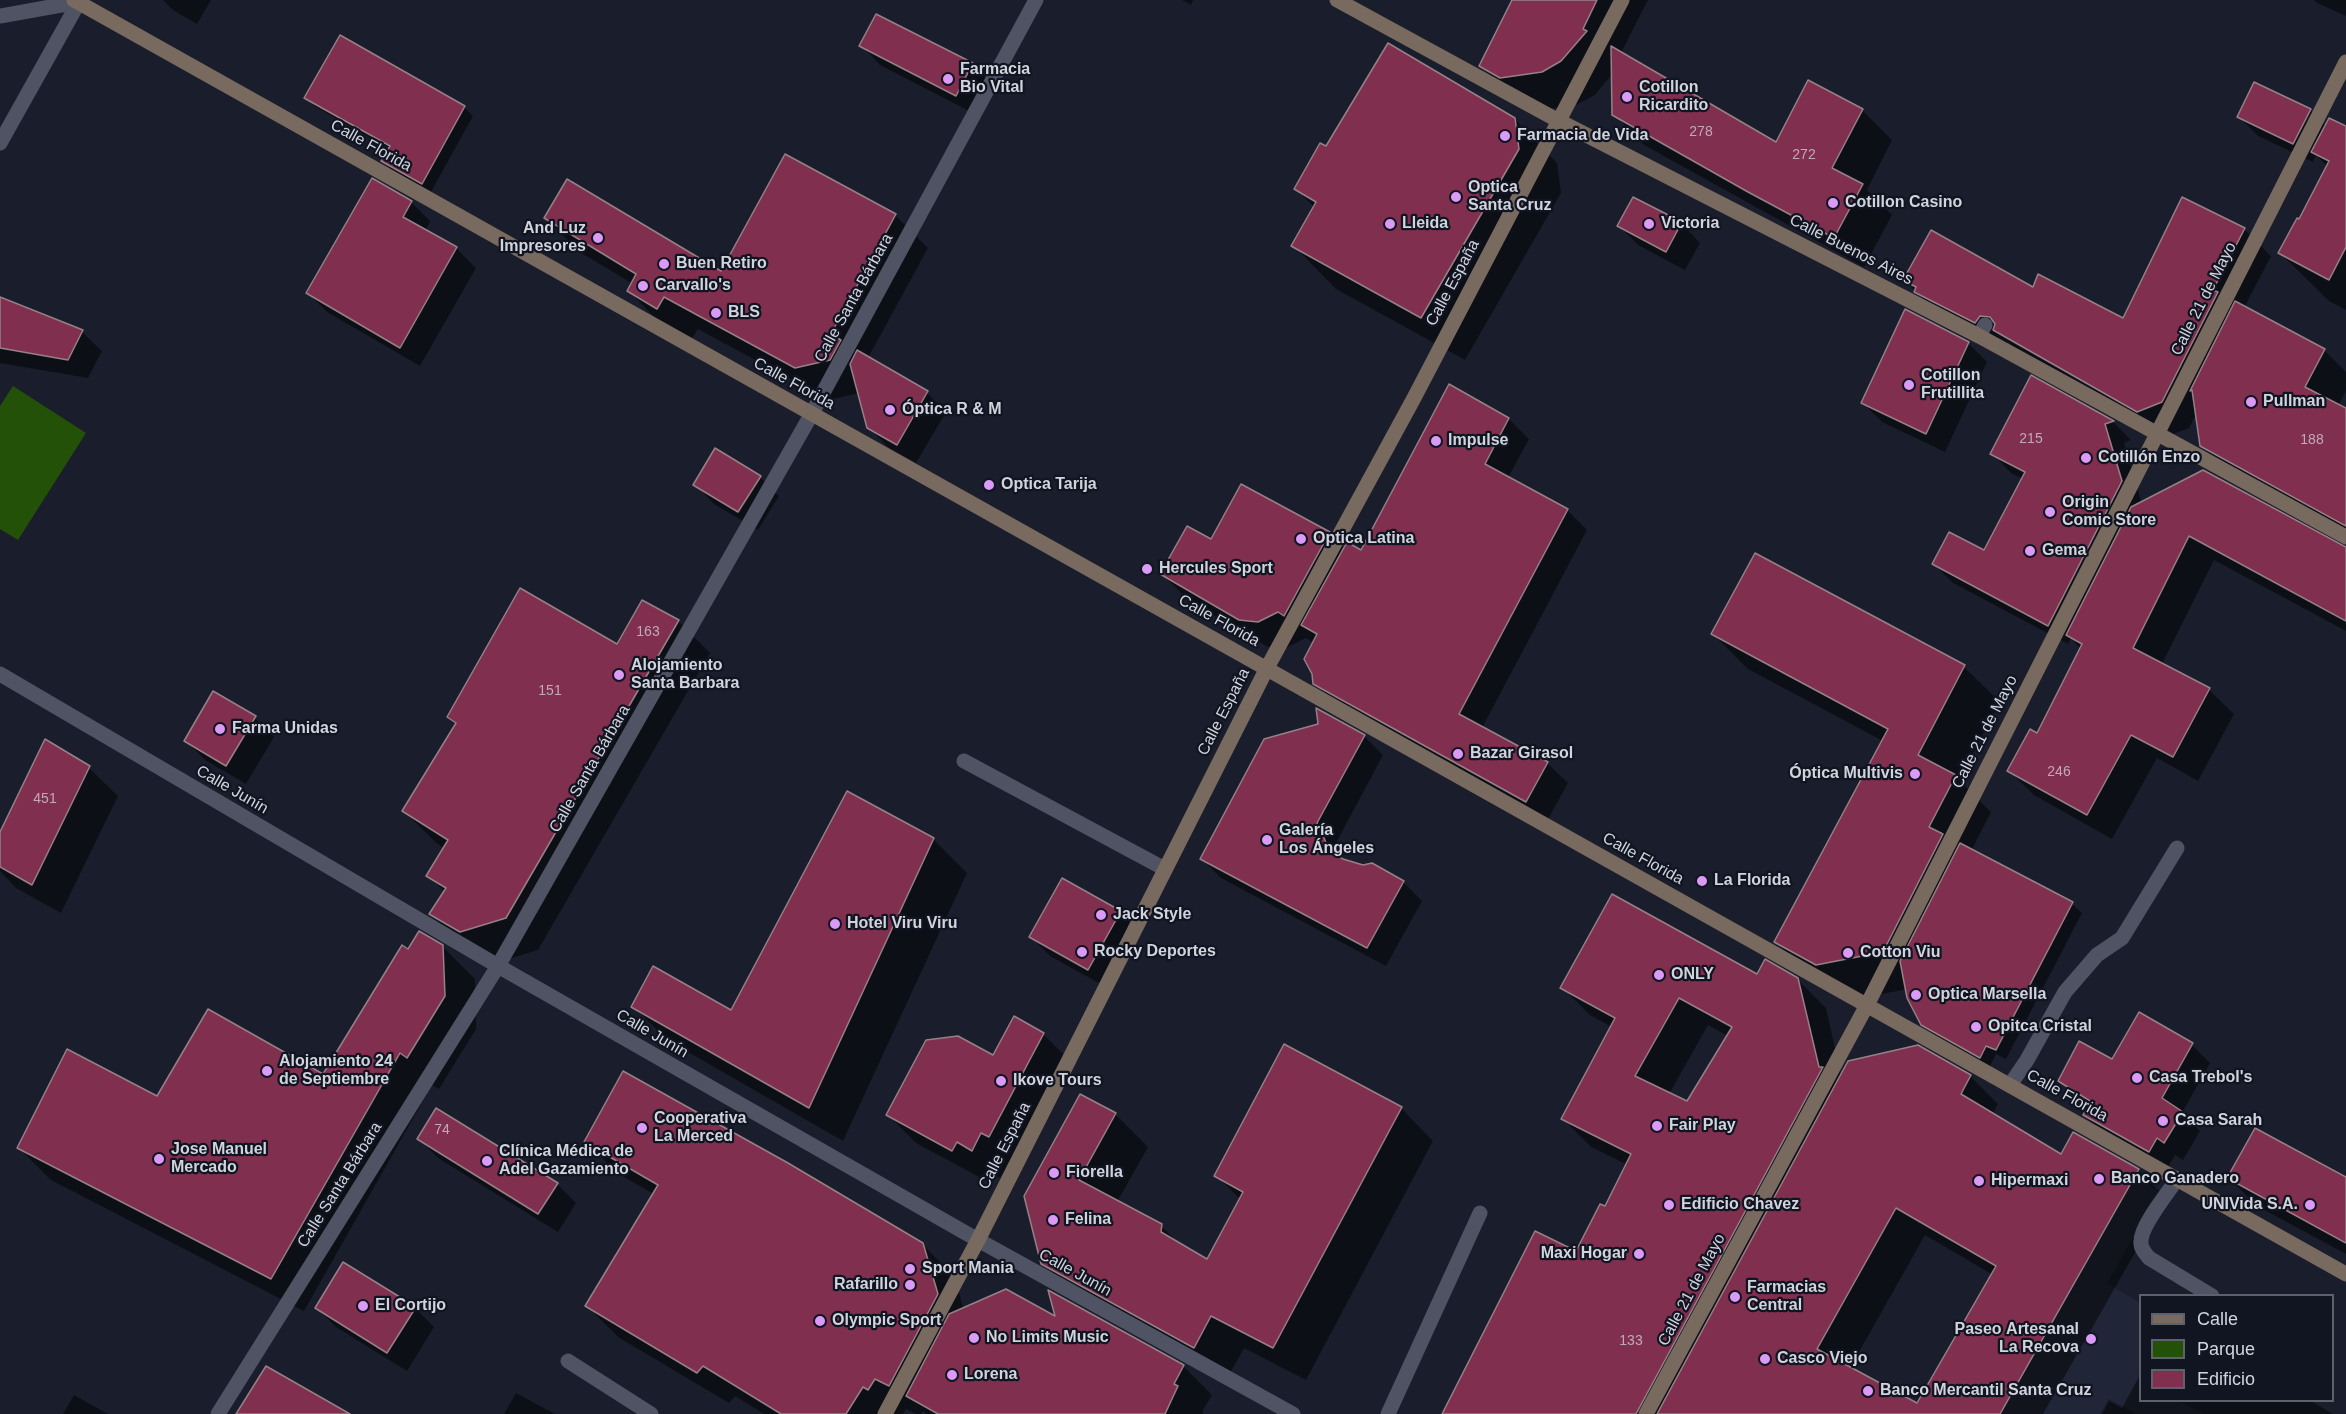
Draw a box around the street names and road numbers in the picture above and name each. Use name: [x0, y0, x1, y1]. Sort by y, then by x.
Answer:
street label: Calle Florida: [327, 116, 415, 176]
street label: Calle Buenos Aires: [1786, 211, 1916, 289]
street label: Calle Santa Bárbara: [811, 230, 897, 366]
street label: Calle España: [1422, 236, 1484, 330]
street label: Calle 21 de Mayo: [2167, 239, 2241, 359]
street label: Calle Florida: [750, 354, 838, 414]
street label: Calle Florida: [1175, 591, 1263, 651]
street label: Calle España: [1194, 665, 1254, 759]
street label: Calle 21 de Mayo: [1948, 672, 2022, 792]
street label: Calle Santa Bárbara: [546, 702, 634, 836]
street label: Calle Junín: [193, 762, 271, 818]
street label: Calle Florida: [1599, 829, 1687, 889]
street label: Calle Junín: [613, 1006, 691, 1062]
street label: Calle Florida: [2023, 1066, 2111, 1126]
street label: Calle España: [975, 1099, 1035, 1193]
street label: Calle Santa Bárbara: [294, 1119, 386, 1251]
street label: Calle 21 de Mayo: [1654, 1231, 1730, 1349]
street label: Calle Junín: [1035, 1245, 1115, 1301]

